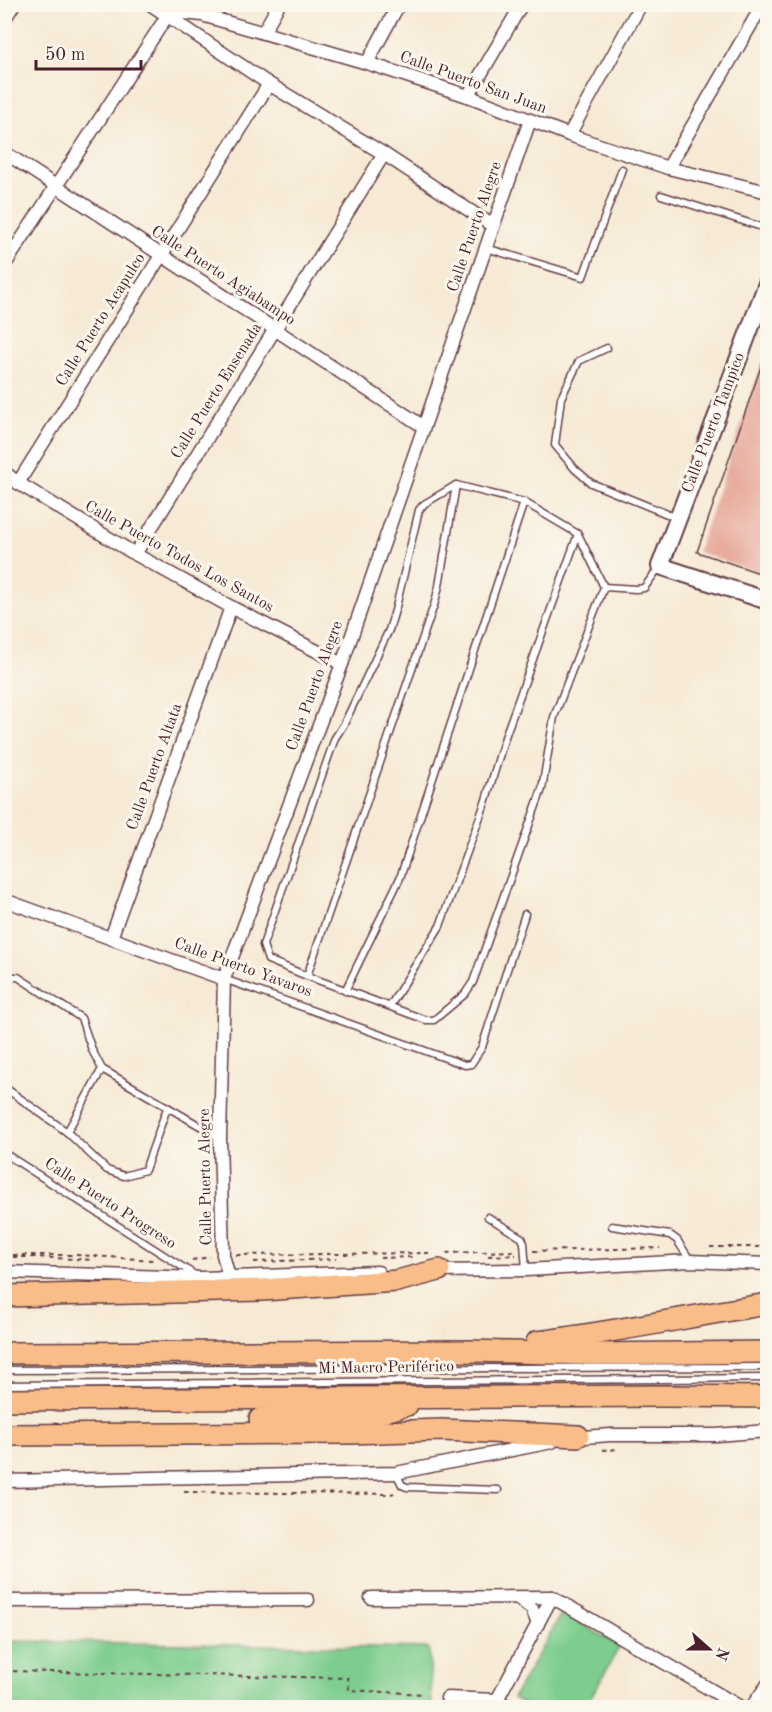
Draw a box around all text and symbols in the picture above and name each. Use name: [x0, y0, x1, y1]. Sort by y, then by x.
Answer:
scale bar: [36, 33, 141, 71]
text: 50 m: [45, 46, 85, 64]
street label: Calle Puerto San Juan: [397, 49, 549, 117]
street label: Calle Puerto Alegre: [445, 160, 505, 294]
street label: Calle Puerto Agiabampo: [148, 223, 298, 329]
street label: Calle Puerto Acapulco: [54, 251, 149, 389]
street label: Calle Puerto Ensenada: [169, 320, 265, 462]
street label: Calle Puerto Tampico: [680, 350, 748, 496]
street label: Calle Puerto Todos Los Santos: [82, 498, 276, 616]
street label: Calle Puerto Alegre: [284, 619, 346, 753]
street label: Calle Puerto Altata: [125, 701, 185, 833]
street label: Calle Puerto Yavaros: [172, 936, 314, 1000]
street label: Calle Puerto Alegre: [197, 1108, 215, 1246]
street label: Calle Puerto Progreso: [41, 1156, 179, 1252]
street label: Mi Macro Periférico: [318, 1359, 454, 1377]
north arrow: [679, 1619, 739, 1679]
text: N: [711, 1645, 731, 1663]

